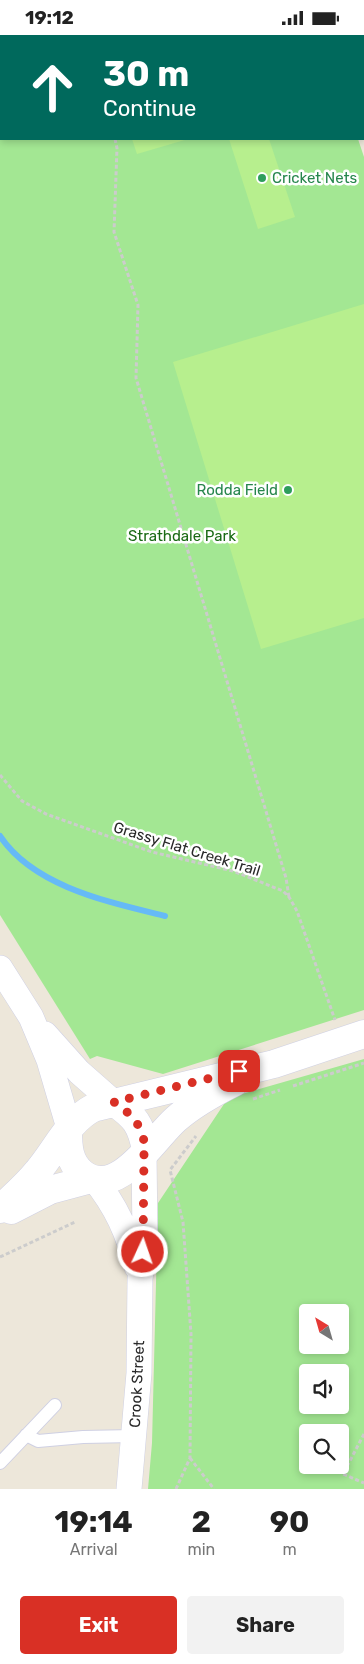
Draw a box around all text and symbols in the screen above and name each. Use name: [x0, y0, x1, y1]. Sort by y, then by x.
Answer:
text: 19:12: [25, 6, 74, 29]
text: 30 m: [103, 53, 189, 95]
icon: ahead: [20, 55, 85, 120]
text: Continue: [103, 95, 196, 122]
place label: Cricket Nets: [272, 169, 358, 187]
marker: Cricket Nets: [256, 172, 268, 184]
place label: Rodda Field: [196, 481, 278, 499]
marker: Rodda Field: [282, 484, 294, 496]
park label: Strathdale Park: [128, 527, 236, 545]
street label: Grassy Flat Creek Trail: [111, 818, 263, 880]
pin: [218, 1050, 260, 1092]
icon: arrive: [225, 1057, 253, 1085]
position arrow: [116, 1225, 168, 1277]
north arrow: [299, 1304, 349, 1354]
map controls: [299, 1304, 349, 1474]
street label: Crook Street: [126, 1340, 148, 1428]
button: sound: [299, 1364, 349, 1414]
button: search: [299, 1424, 349, 1474]
text: 19:14: [55, 1504, 133, 1540]
text: 2: [192, 1504, 211, 1540]
text: 90: [270, 1504, 309, 1540]
text: Arrival: [70, 1540, 118, 1559]
text: min: [187, 1540, 215, 1559]
text: m: [283, 1540, 297, 1559]
button: Exit: [20, 1596, 177, 1654]
button: Share: [187, 1596, 344, 1654]

